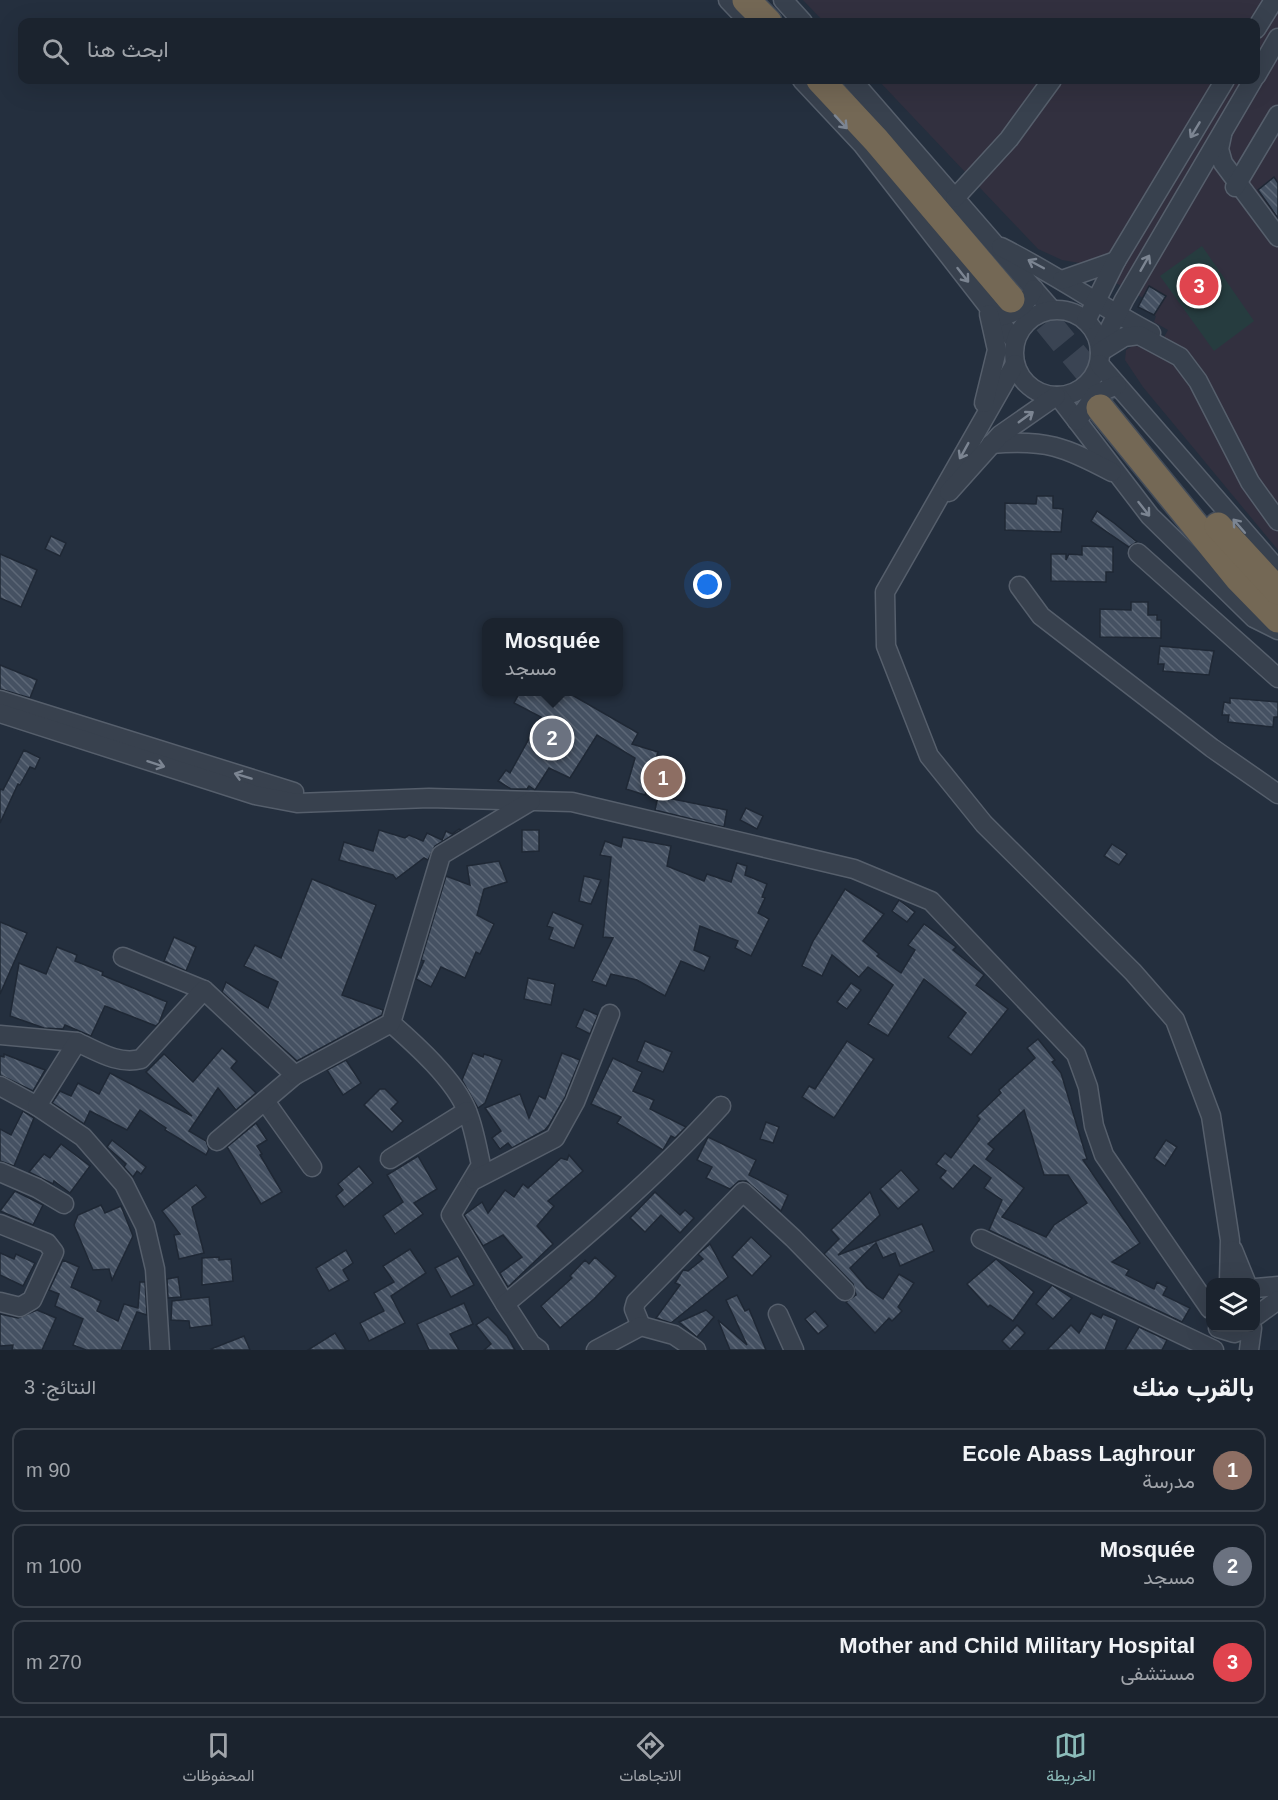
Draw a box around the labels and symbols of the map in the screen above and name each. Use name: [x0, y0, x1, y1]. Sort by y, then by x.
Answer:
one-way arrow: [834, 115, 848, 130]
one-way arrow: [1189, 121, 1201, 138]
one-way arrow: [1140, 255, 1151, 273]
one-way arrow: [1027, 258, 1045, 269]
pin: 3: [1180, 264, 1218, 308]
one-way arrow: [956, 267, 969, 283]
one-way arrow: [1018, 411, 1034, 423]
one-way arrow: [958, 441, 969, 459]
one-way arrow: [1138, 501, 1151, 517]
one-way arrow: [1232, 519, 1246, 534]
your location: [693, 570, 722, 599]
pin: 2: [532, 716, 572, 760]
pin: 1: [644, 756, 682, 800]
one-way arrow: [146, 759, 165, 770]
one-way arrow: [234, 770, 253, 781]

